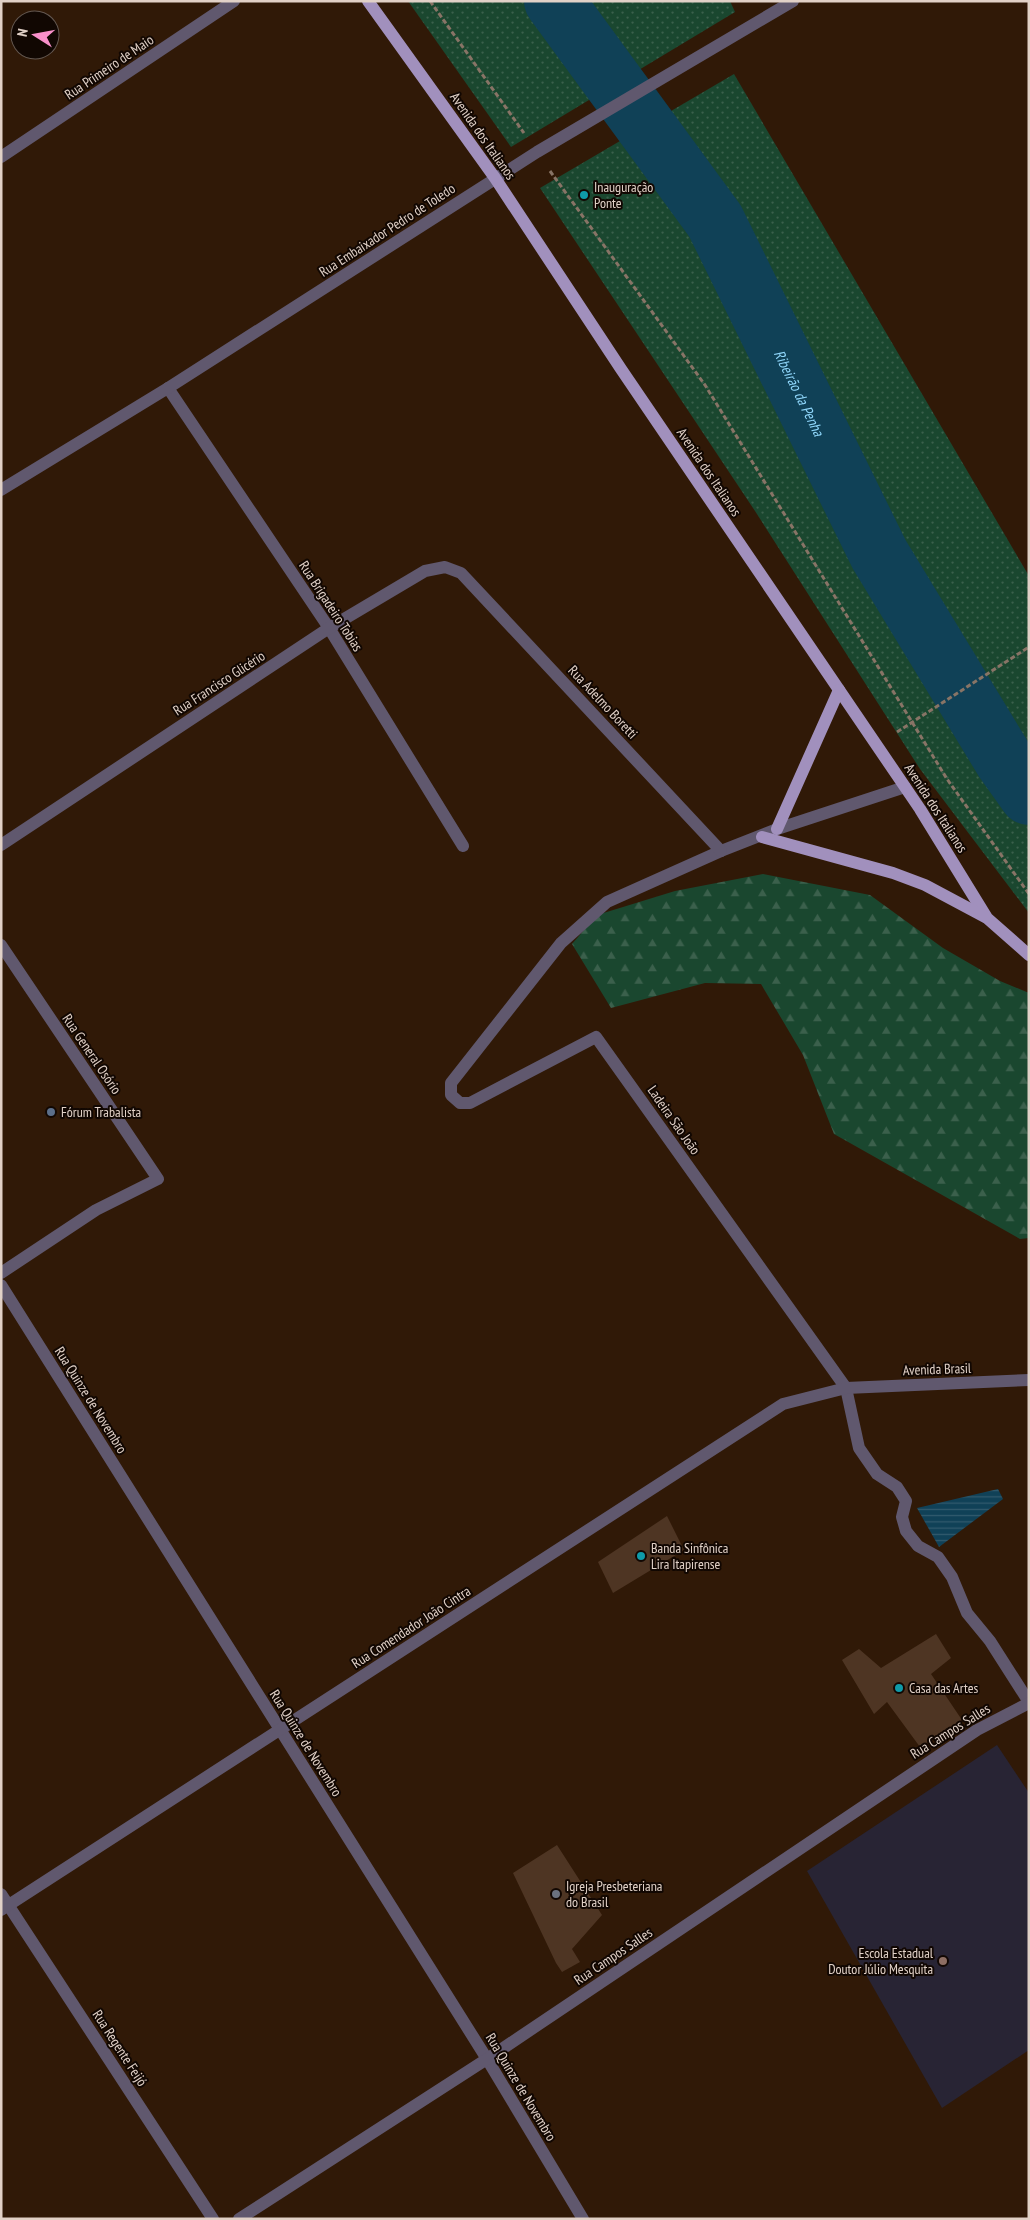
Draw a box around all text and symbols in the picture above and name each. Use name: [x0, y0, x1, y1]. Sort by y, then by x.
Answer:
north arrow: [10, 10, 60, 60]
text: N: [13, 27, 32, 38]
street label: Rua Primeiro de Maio: [61, 31, 157, 103]
street label: Avenida dos Italianos: [446, 89, 520, 183]
place label: Inauguração Ponte: [594, 178, 653, 212]
street label: Rua Embaixador Pedro de Toledo: [316, 179, 458, 281]
marker: Inauguração Ponte: [578, 189, 590, 201]
water label: Ribeirão da Penha: [770, 346, 829, 440]
street label: Avenida dos Italianos: [673, 424, 745, 520]
street label: Rua Brigadeiro Tobias: [295, 557, 367, 655]
street label: Rua Francisco Glicério: [170, 647, 268, 719]
street label: Rua Adelmo Boretti: [564, 662, 642, 742]
street label: Avenida dos Italianos: [901, 760, 972, 856]
street label: Rua General Osório: [59, 1010, 125, 1098]
street label: Ladeira São João: [644, 1082, 704, 1158]
place label: Fórum Trabalista: [61, 1103, 141, 1121]
marker: Fórum Trabalista: [45, 1106, 57, 1118]
street label: Rua Quinze de Novembro: [51, 1343, 131, 1457]
street label: Avenida Brasil: [903, 1359, 972, 1379]
place label: Banda Sinfônica Lira Itapirense: [651, 1539, 728, 1573]
marker: Banda Sinfônica Lira Itapirense: [635, 1550, 647, 1562]
street label: Rua Comendador João Cintra: [348, 1582, 474, 1672]
place label: Casa das Artes: [909, 1679, 978, 1697]
marker: Casa das Artes: [893, 1682, 905, 1694]
street label: Rua Quinze de Novembro: [266, 1686, 346, 1800]
street label: Rua Campos Salles: [907, 1699, 993, 1763]
place label: Igreja Presbeteriana do Brasil: [566, 1877, 662, 1911]
marker: Igreja Presbeteriana do Brasil: [550, 1888, 562, 1900]
street label: Rua Campos Salles: [570, 1923, 656, 1989]
place label: Escola Estadual Doutor Júlio Mesquita: [828, 1944, 934, 1978]
marker: Escola Estadual Doutor Júlio Mesquita: [937, 1955, 949, 1967]
street label: Rua Regente Feijó: [89, 2006, 151, 2090]
street label: Rua Quinze de Novembro: [482, 2030, 560, 2144]

